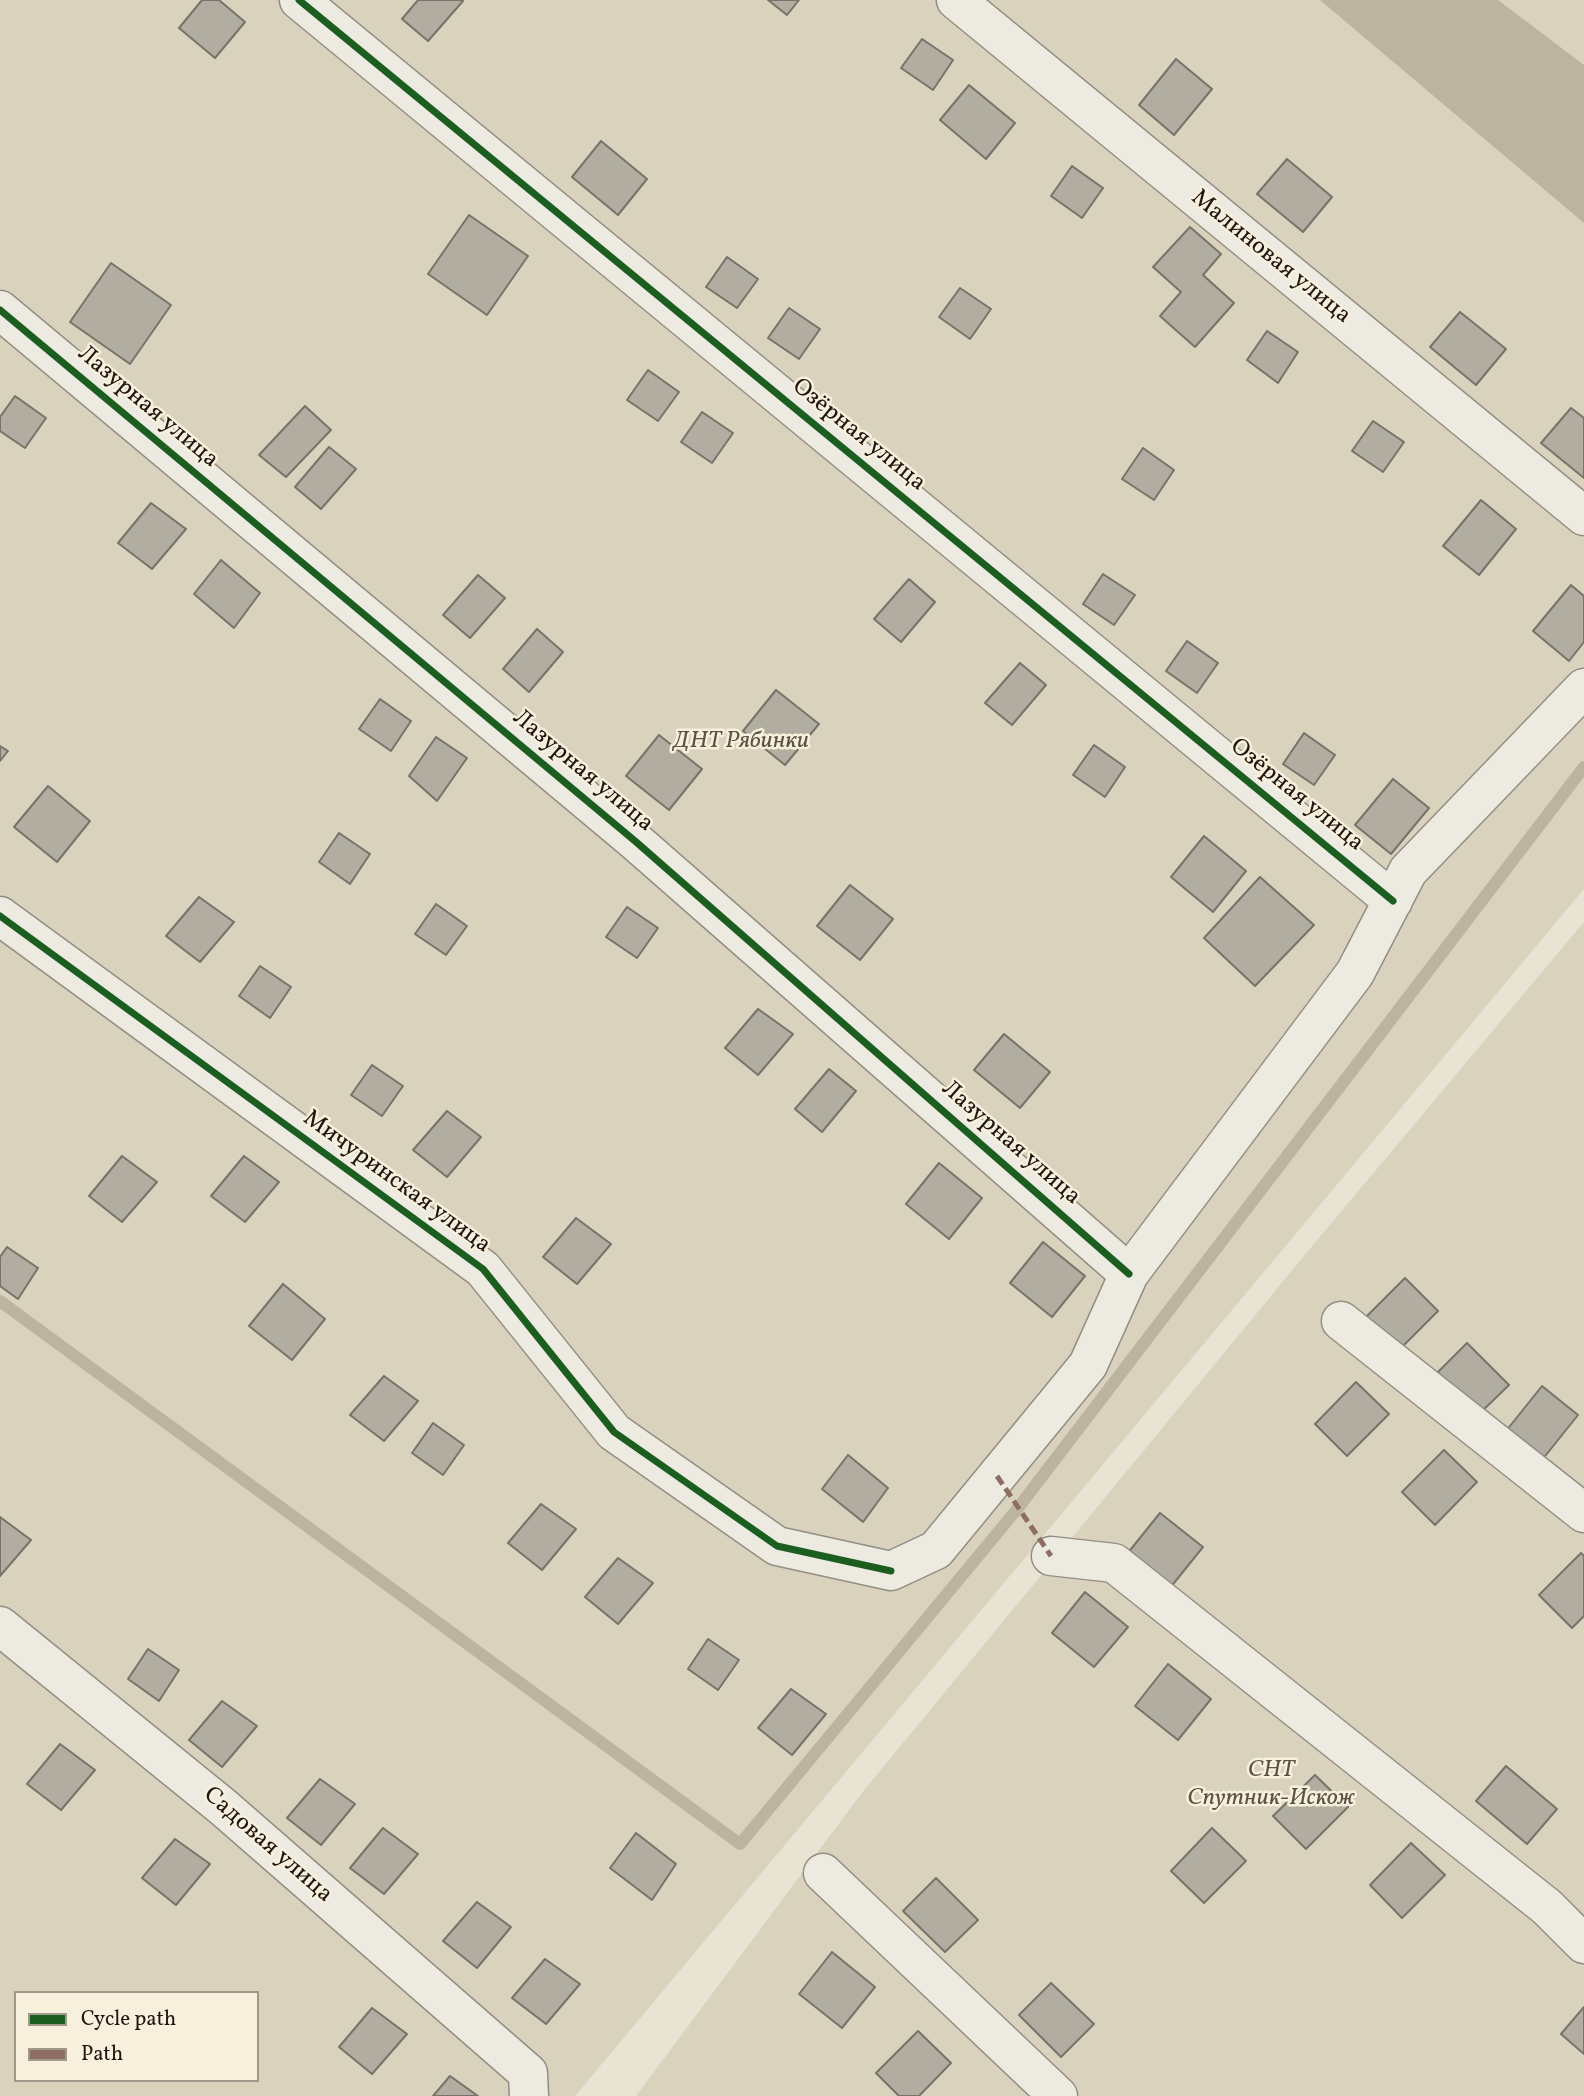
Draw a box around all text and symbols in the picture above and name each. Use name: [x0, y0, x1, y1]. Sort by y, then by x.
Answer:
street label: Малиновая улица: [1184, 185, 1356, 331]
street label: Лазурная улица: [71, 341, 223, 475]
street label: Озёрная улица: [785, 373, 931, 499]
street label: Лазурная улица: [506, 705, 658, 839]
park label: ДНТ Рябинки: [673, 729, 809, 757]
street label: Озёрная улица: [1223, 733, 1369, 859]
street label: Лазурная улица: [934, 1076, 1086, 1212]
street label: Мичуринская улица: [296, 1105, 496, 1261]
park label: СНТ Спутник-Искож: [1187, 1758, 1355, 1814]
street label: Садовая улица: [196, 1782, 338, 1910]
legend: [14, 1991, 259, 2082]
text: Cycle path: [81, 2005, 176, 2034]
text: Path: [81, 2040, 123, 2069]

